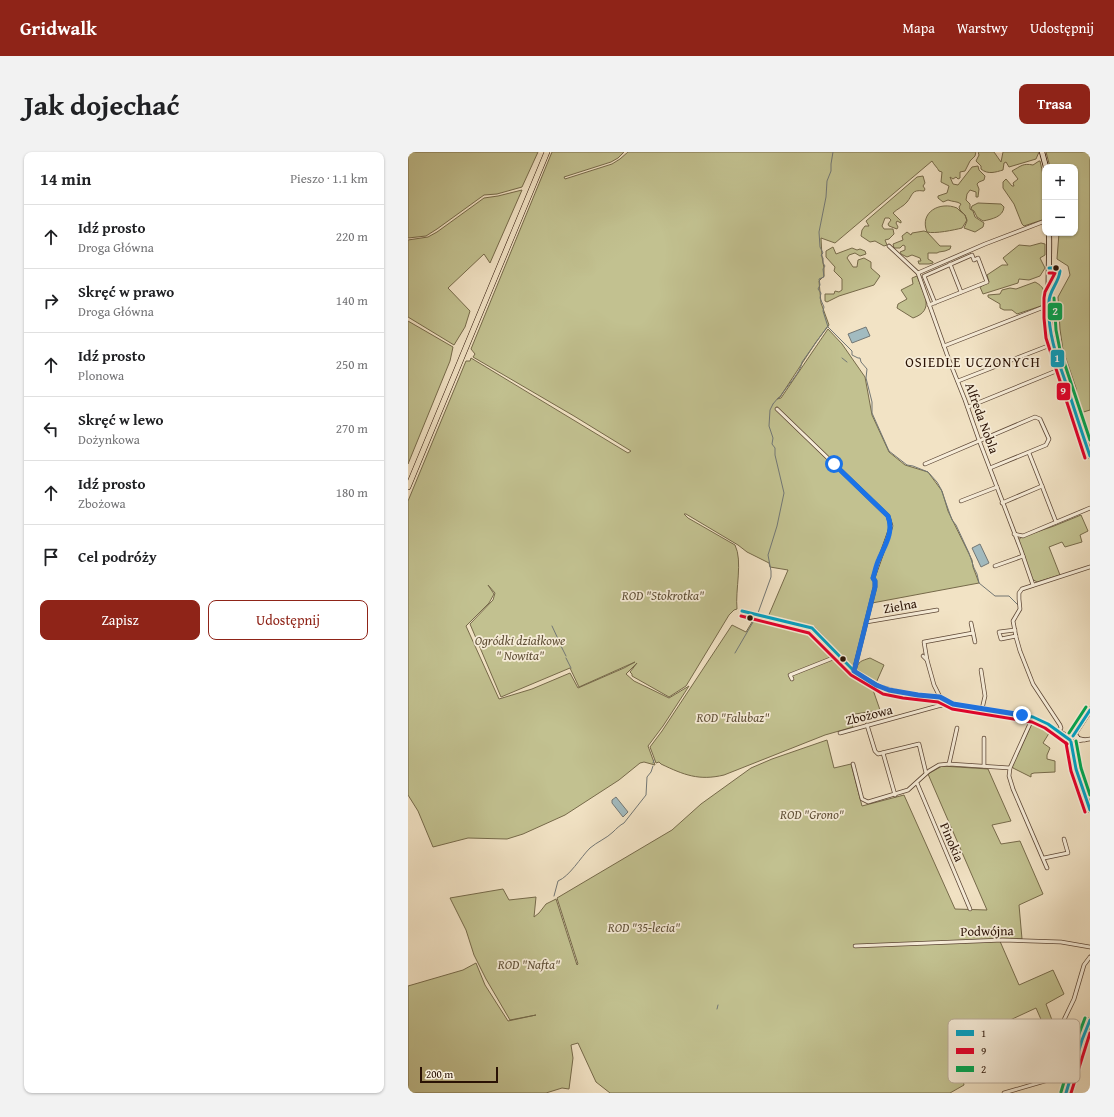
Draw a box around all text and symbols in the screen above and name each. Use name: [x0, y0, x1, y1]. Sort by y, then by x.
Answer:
text: Gridwalk: [20, 14, 97, 42]
text: Mapa: [903, 18, 935, 38]
text: Warstwy: [957, 18, 1008, 38]
text: Udostępnij: [1030, 18, 1094, 38]
text: Jak dojechać: [24, 84, 179, 125]
button: Trasa: [1019, 84, 1090, 124]
map controls: [1042, 164, 1078, 236]
button: +: [1042, 164, 1078, 200]
text: 14 min: [40, 166, 91, 191]
text: Pieszo · 1.1 km: [290, 169, 368, 188]
button: −: [1042, 200, 1078, 236]
text: Idź prosto: [78, 217, 145, 238]
icon: ahead: [40, 226, 62, 248]
text: 220 m: [336, 227, 368, 246]
text: Droga Główna: [78, 238, 154, 257]
unlabelled marker: [1051, 263, 1061, 273]
text: Skręć w prawo: [78, 281, 174, 302]
icon: right: [40, 290, 62, 312]
text: 140 m: [336, 291, 368, 310]
text: Droga Główna: [78, 302, 154, 321]
line badge: 2: [1047, 302, 1063, 321]
text: 2: [1052, 303, 1058, 319]
text: Idź prosto: [78, 345, 145, 366]
line badge: 1: [1050, 349, 1065, 368]
text: 1: [1054, 350, 1060, 366]
district label: OSIEDLE UCZONYCH: [905, 352, 1041, 372]
icon: ahead: [40, 354, 62, 376]
text: 250 m: [336, 355, 368, 374]
text: Plonowa: [78, 366, 124, 385]
street label: Alfreda Nobla: [960, 380, 1004, 457]
line badge: 9: [1056, 382, 1071, 401]
text: 9: [1060, 383, 1066, 399]
text: Skręć w lewo: [78, 409, 164, 430]
icon: left: [40, 418, 62, 440]
text: 270 m: [336, 419, 368, 438]
text: Dożynkowa: [78, 430, 140, 449]
route start: [825, 455, 843, 473]
text: Idź prosto: [78, 473, 145, 494]
icon: ahead: [40, 482, 62, 504]
text: 180 m: [336, 483, 368, 502]
text: Zbożowa: [78, 494, 126, 513]
icon: arrive: [40, 546, 62, 568]
text: Cel podróży: [78, 546, 157, 567]
park label: ROD "Stokrotka": [621, 586, 704, 605]
street label: Zielna: [882, 594, 919, 618]
button: Zapisz: [40, 600, 200, 640]
button: Udostępnij: [208, 600, 368, 640]
unlabelled marker: [745, 613, 755, 623]
park label: Ogródki działkowe " Nowita": [475, 631, 565, 665]
unlabelled marker: [838, 654, 848, 664]
street label: Zbożowa: [844, 700, 895, 730]
route end: [1013, 706, 1031, 724]
park label: ROD "Falubaz": [696, 708, 769, 727]
park label: ROD "Grono": [779, 805, 844, 824]
street label: Pinokia: [935, 819, 969, 865]
park label: ROD "35-lecia": [607, 918, 680, 937]
street label: Podwójna: [960, 921, 1015, 941]
park label: ROD "Nafta": [497, 955, 560, 974]
legend: [948, 1019, 1080, 1083]
text: 1: [981, 1025, 986, 1041]
text: 9: [981, 1043, 986, 1059]
text: 2: [981, 1061, 986, 1077]
scale bar: [420, 1065, 498, 1084]
text: 200 m: [426, 1066, 453, 1082]

